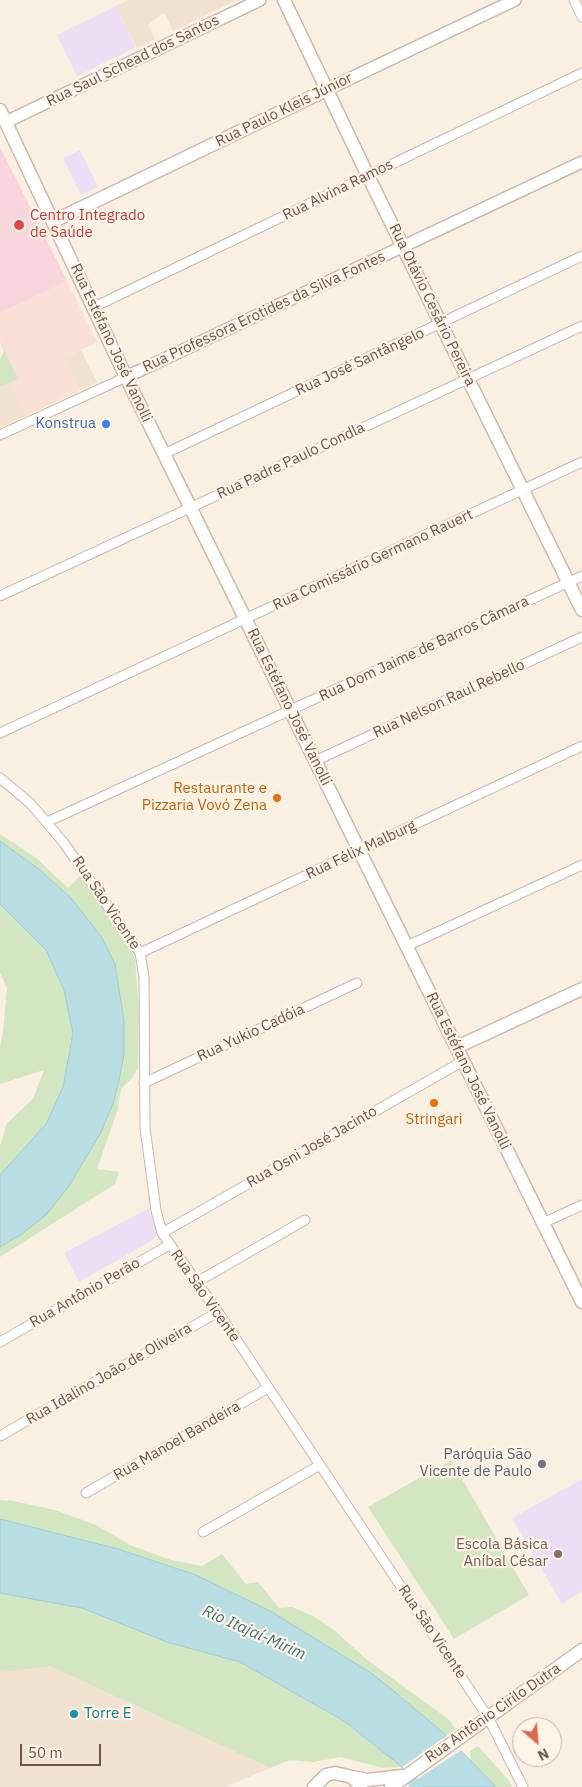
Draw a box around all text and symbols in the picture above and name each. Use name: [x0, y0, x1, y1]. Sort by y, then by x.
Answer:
street label: Rua Saul Schead dos Santos: [44, 11, 222, 111]
street label: Rua Paulo Kleis Júnior: [213, 69, 355, 151]
street label: Rua Alvina Ramos: [280, 155, 396, 225]
place label: Centro Integrado de Saúde: [30, 207, 145, 242]
marker: Centro Integrado de Saúde: [12, 218, 26, 232]
street label: Rua Otávio Cesário Pereira: [385, 221, 479, 389]
street label: Rua Professora Erotides da Silva Fontes: [140, 248, 388, 376]
street label: Rua Estéfano José Vanolli: [66, 261, 156, 425]
street label: Rua José Santângelo: [293, 324, 427, 400]
place label: Konstrua: [35, 415, 96, 433]
marker: Konstrua: [100, 418, 112, 430]
street label: Rua Padre Paulo Condla: [214, 419, 368, 503]
street label: Rua Comissário Germano Rauert: [270, 506, 476, 614]
street label: Rua Dom Jaime de Barros Câmara: [316, 592, 532, 706]
street label: Rua Estéfano José Vanolli: [243, 625, 335, 789]
street label: Rua Nelson Raul Rebello: [370, 656, 528, 742]
place label: Restaurante e Pizzaria Vovó Zena: [142, 780, 267, 815]
marker: Restaurante e Pizzaria Vovó Zena: [271, 792, 283, 804]
street label: Rua Félix Malburg: [303, 817, 419, 883]
street label: Rua São Vicente: [68, 853, 144, 953]
street label: Rua Estéfano José Vanolli: [422, 989, 514, 1153]
street label: Rua Yukio Cadóia: [194, 1000, 308, 1066]
marker: Stringari: [428, 1097, 440, 1109]
street label: Rua Osni José Jacinto: [244, 1102, 380, 1192]
place label: Stringari: [406, 1111, 462, 1129]
street label: Rua São Vicente: [166, 1246, 244, 1346]
street label: Rua Antônio Perão: [27, 1254, 143, 1332]
street label: Rua Idalino João de Oliveira: [23, 1319, 195, 1429]
street label: Rua Manoel Bandeira: [111, 1397, 243, 1485]
place label: Paróquia São Vicente de Paulo: [420, 1446, 532, 1481]
marker: Paróquia São Vicente de Paulo: [536, 1458, 548, 1470]
place label: Escola Básica Aníbal César: [456, 1536, 548, 1571]
marker: Escola Básica Aníbal César: [552, 1548, 564, 1560]
street label: Rua São Vicente: [394, 1582, 470, 1682]
water label: Rio Itajaí-Mirim: [199, 1602, 309, 1664]
street label: Rua Antônio Cirilo Dutra: [422, 1659, 564, 1767]
place label: Torre E: [84, 1705, 131, 1723]
marker: Torre E: [68, 1708, 80, 1720]
north arrow: [512, 1717, 562, 1767]
scale bar: [22, 1734, 104, 1766]
text: 50 m: [28, 1743, 63, 1762]
text: N: [535, 1744, 552, 1765]

